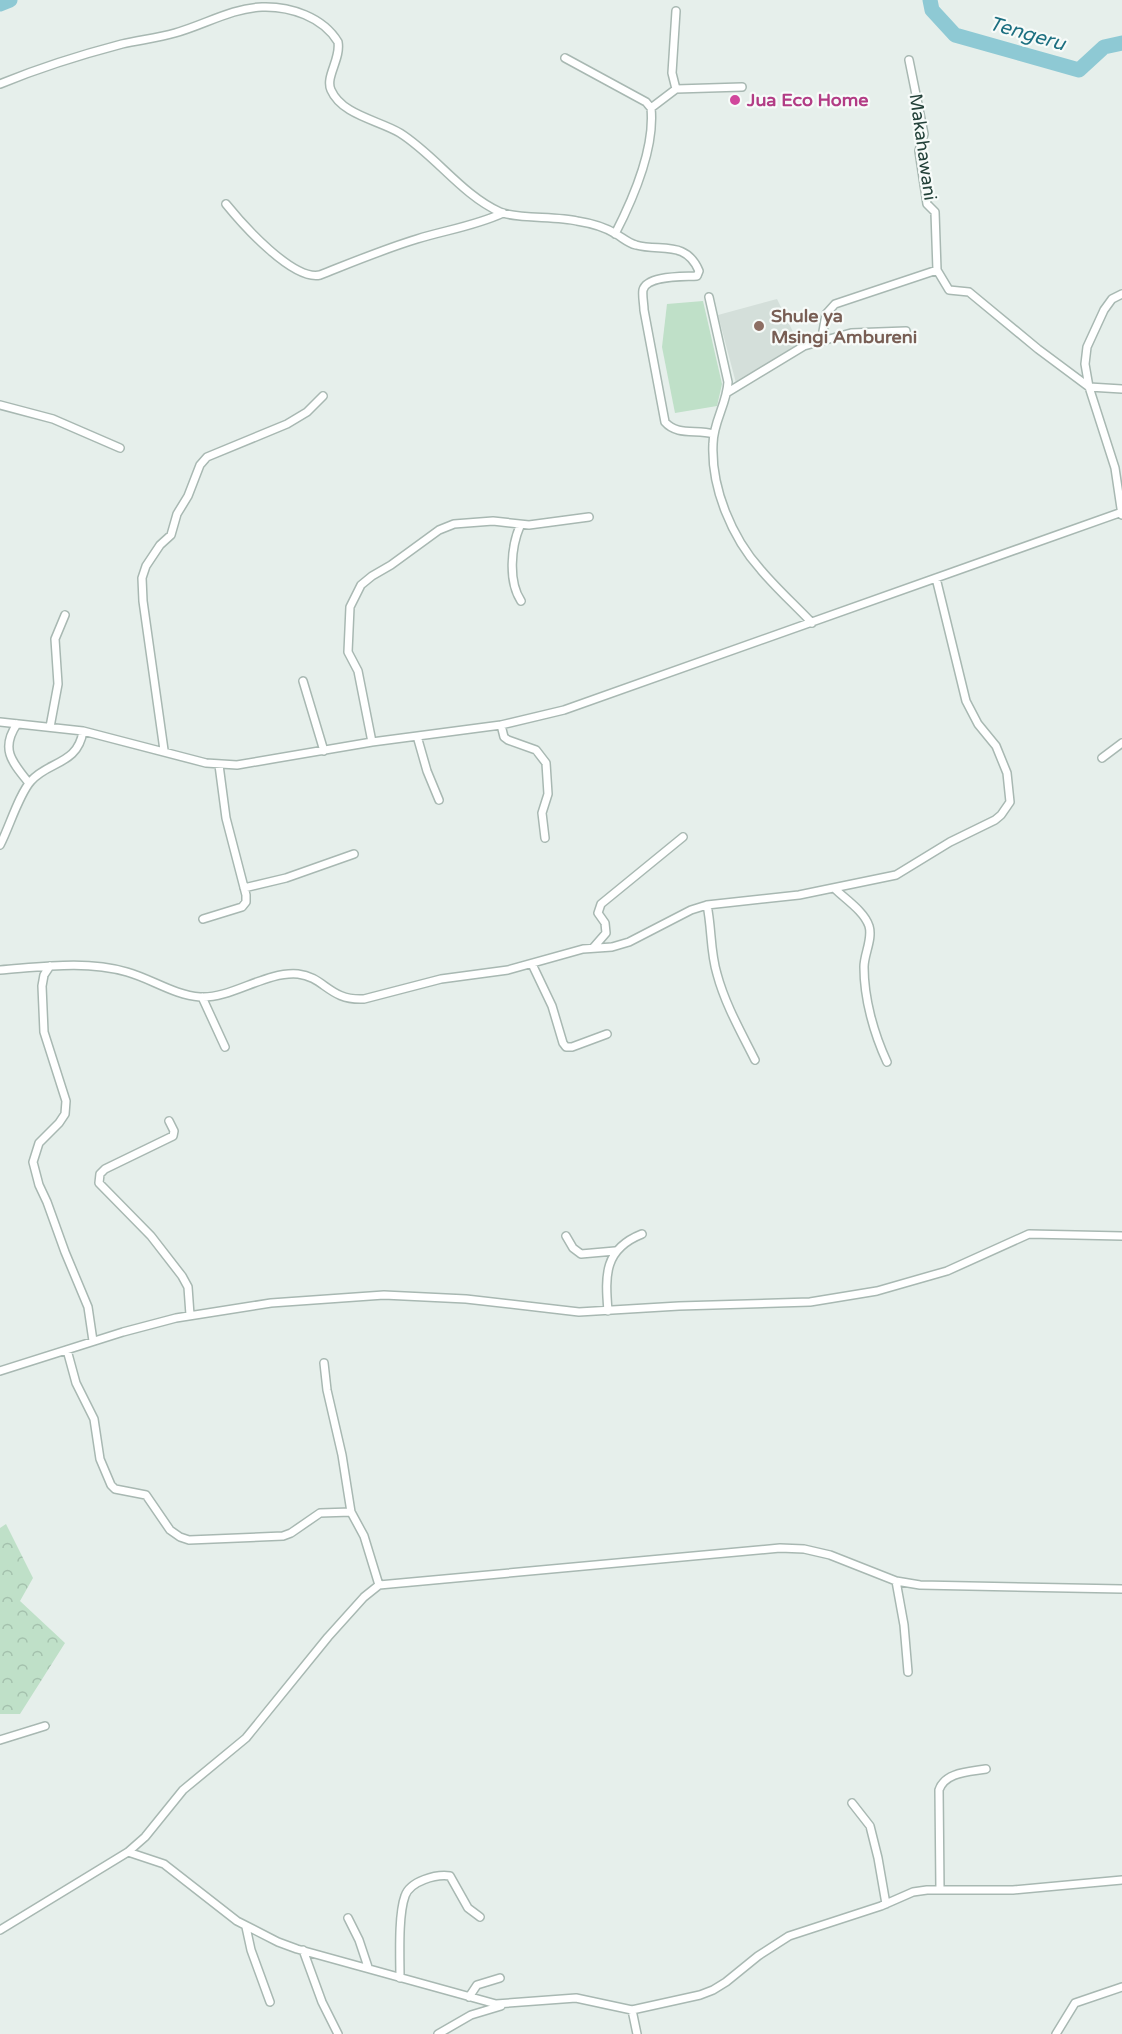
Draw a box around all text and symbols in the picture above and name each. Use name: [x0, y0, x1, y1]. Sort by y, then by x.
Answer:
water label: Tengeru: [986, 12, 1070, 57]
place label: Jua Eco Home: [746, 89, 869, 111]
street label: Makahawani: [905, 92, 941, 202]
marker: Jua Eco Home: [728, 93, 742, 107]
place label: Shule ya Msingi Ambureni: [771, 305, 917, 348]
marker: Shule ya Msingi Ambureni: [752, 319, 766, 333]

